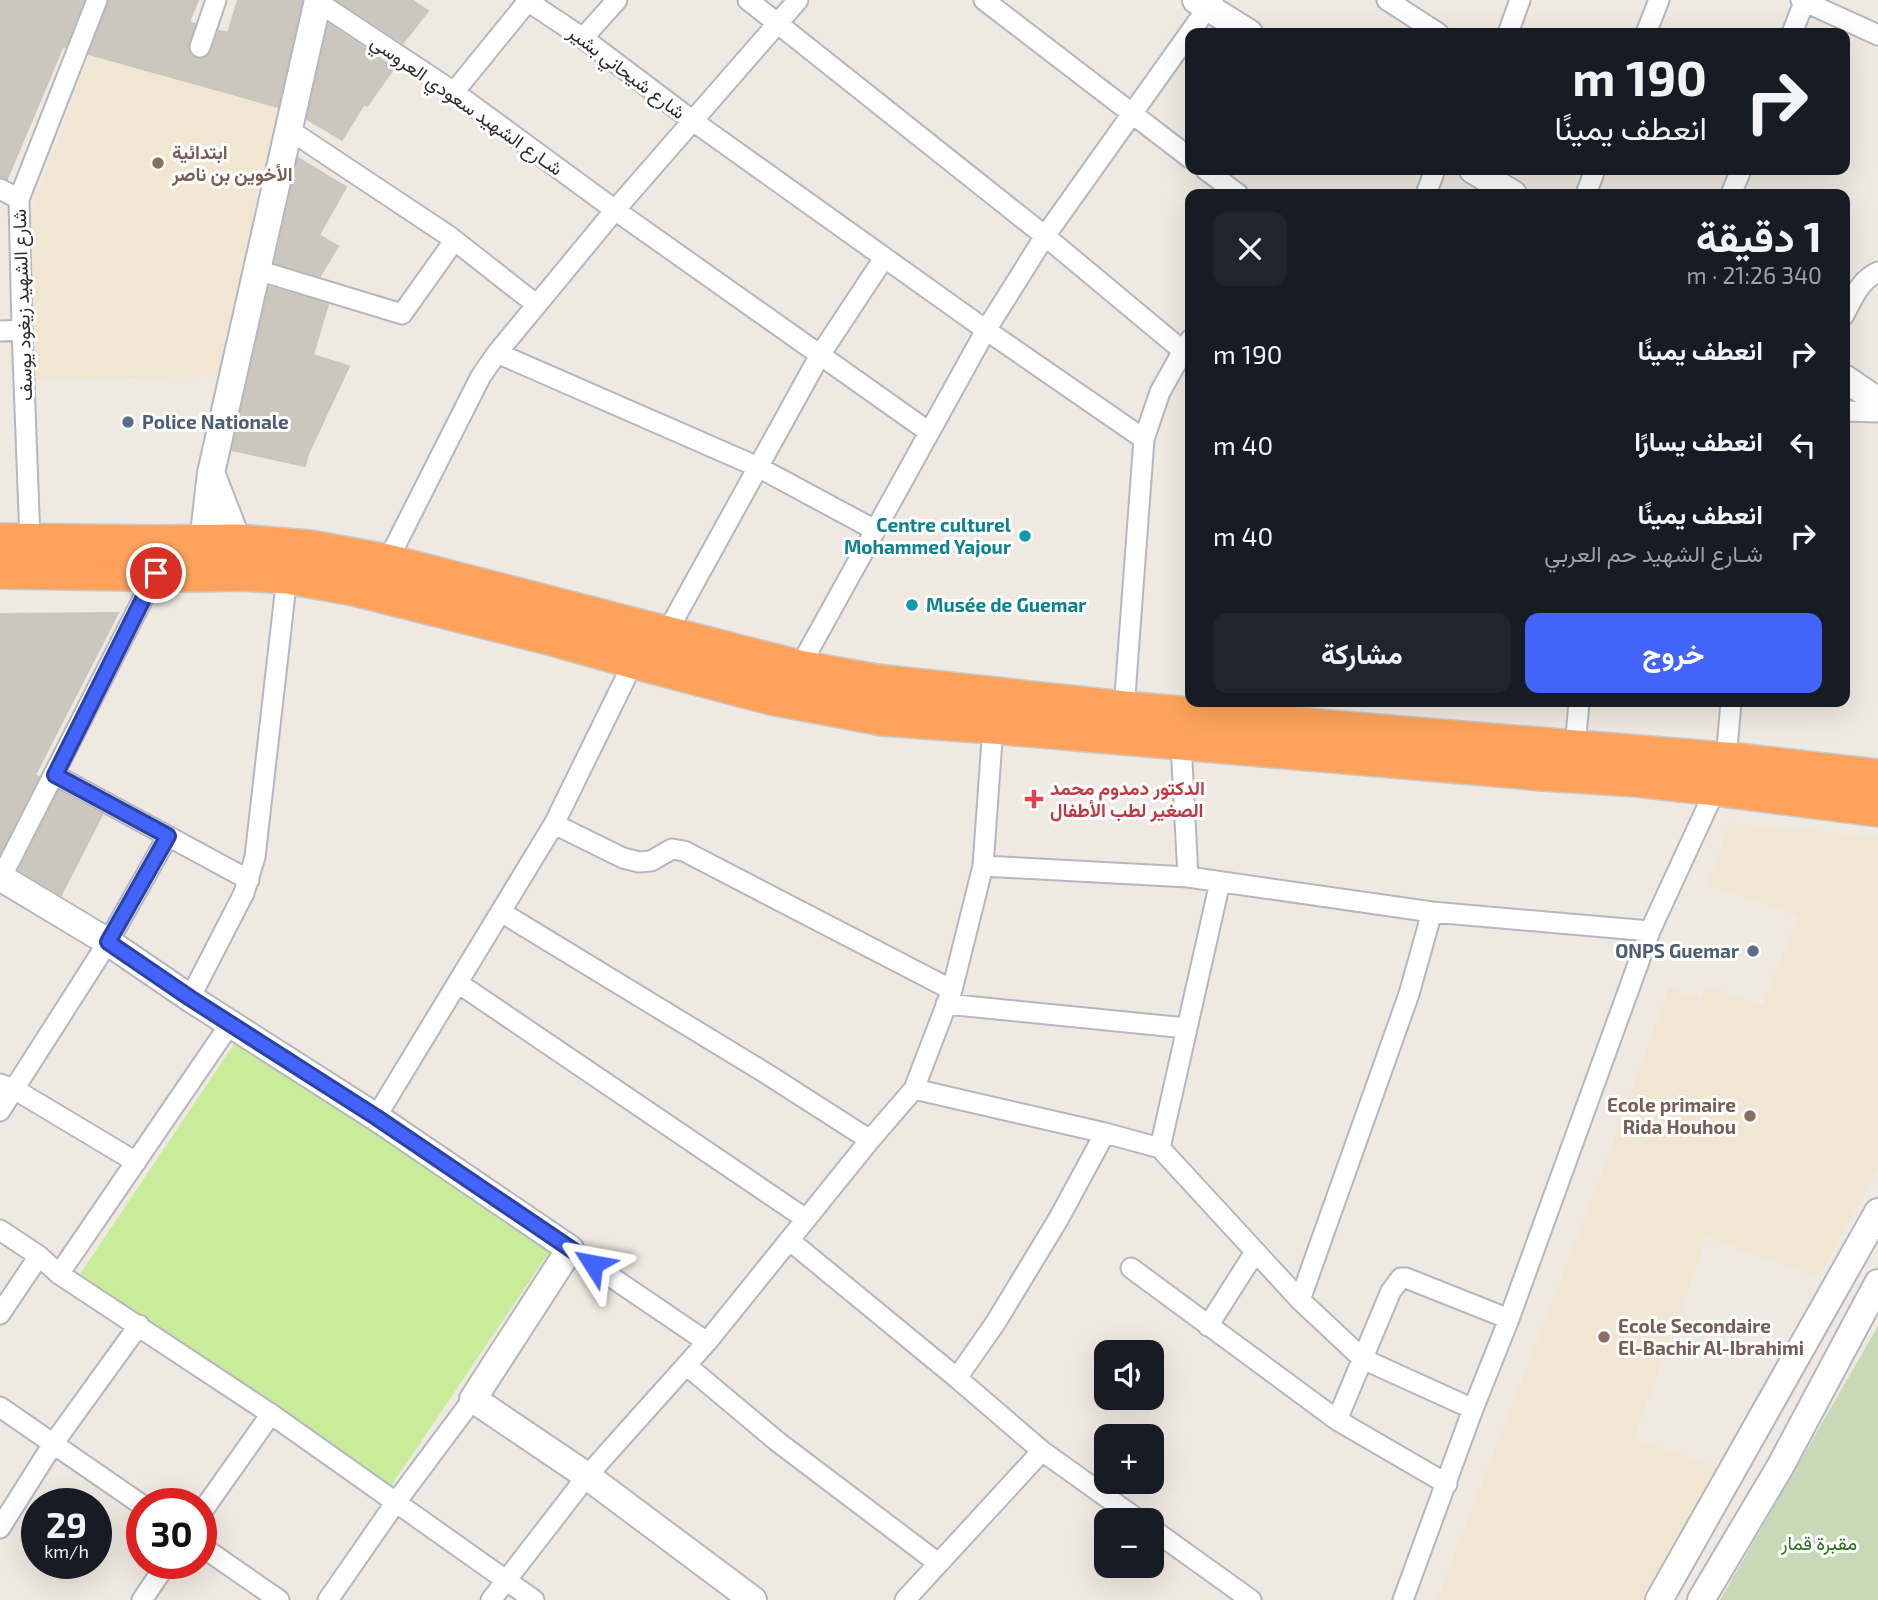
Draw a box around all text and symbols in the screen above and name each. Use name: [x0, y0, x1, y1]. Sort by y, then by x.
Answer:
street label: شارع شيحاني بشير: [560, 19, 690, 127]
street label: شـارع الشهيد سعودي العروسي: [364, 30, 568, 184]
text: 190 m: [1572, 47, 1707, 106]
icon: right: [1731, 56, 1822, 147]
text: انعطف يمينًا: [1555, 108, 1707, 146]
place label: ابتدائية الأخوين بن ناصر: [171, 140, 293, 187]
marker: ابتدائية الأخوين بن ناصر: [150, 155, 166, 171]
street label: شارع الشهيد زيغود يوسف: [7, 209, 38, 401]
text: 1 دقيقة: [1696, 210, 1822, 260]
button: close: [1213, 212, 1287, 286]
text: 340 m · 21:26: [1687, 261, 1822, 289]
text: انعطف يمينًا: [1638, 334, 1763, 365]
icon: right: [1784, 335, 1822, 373]
text: 190 m: [1213, 338, 1283, 369]
place label: Police Nationale: [142, 410, 289, 433]
marker: Police Nationale: [120, 414, 136, 430]
text: انعطف يسارًا: [1634, 425, 1763, 456]
icon: left: [1784, 426, 1822, 464]
text: 40 m: [1213, 429, 1273, 460]
text: انعطف يمينًا: [1638, 498, 1763, 529]
place label: Centre culturel Mohammed Yajour: [844, 513, 1012, 558]
icon: right: [1784, 517, 1822, 555]
text: 40 m: [1213, 520, 1273, 551]
marker: Centre culturel Mohammed Yajour: [1017, 528, 1033, 544]
text: شـارع الشهيد حم العربي: [1544, 539, 1763, 567]
pin: [126, 543, 186, 603]
icon: arrive: [137, 554, 175, 592]
place label: Musée de Guemar: [926, 593, 1086, 616]
marker: Musée de Guemar: [904, 597, 920, 613]
button: مشاركة: [1213, 613, 1511, 693]
button: خروج: [1525, 613, 1822, 693]
place label: الدكتور دمدوم محمد الصغير لطب الأطفال: [1050, 776, 1205, 823]
marker: الدكتور دمدوم محمد الصغير لطب الأطفال: [1024, 789, 1044, 809]
place label: ONPS Guemar: [1615, 939, 1739, 962]
marker: ONPS Guemar: [1745, 943, 1761, 959]
place label: Ecole primaire Rida Houhou: [1607, 1093, 1736, 1138]
marker: Ecole primaire Rida Houhou: [1742, 1108, 1758, 1124]
position arrow: [556, 1227, 630, 1301]
place label: Ecole Secondaire El-Bachir Al-Ibrahimi: [1618, 1314, 1804, 1359]
marker: Ecole Secondaire El-Bachir Al-Ibrahimi: [1596, 1329, 1612, 1345]
map controls: [1094, 1340, 1164, 1578]
button: sound: [1094, 1340, 1164, 1410]
button: +: [1094, 1424, 1164, 1494]
speed limit sign: 30: [126, 1488, 217, 1579]
text: 29: [46, 1503, 87, 1545]
button: −: [1094, 1508, 1164, 1578]
park label: مقبرة قمار: [1780, 1531, 1857, 1555]
text: km/h: [44, 1540, 89, 1562]

